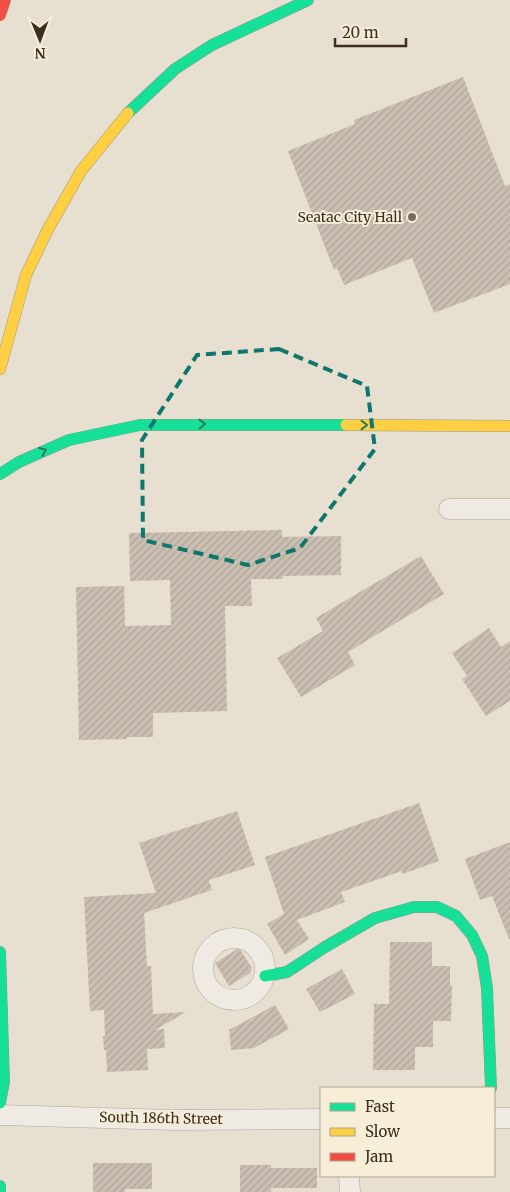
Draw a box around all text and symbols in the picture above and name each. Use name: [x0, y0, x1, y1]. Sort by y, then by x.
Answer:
north arrow: [15, 15, 65, 65]
scale bar: [335, 15, 406, 47]
text: 20 m: [342, 23, 379, 42]
text: N: [35, 44, 46, 62]
place label: Seatac City Hall: [298, 208, 403, 226]
marker: Seatac City Hall: [406, 211, 418, 223]
one-way arrow: [198, 419, 206, 429]
one-way arrow: [361, 420, 369, 430]
one-way arrow: [38, 447, 47, 458]
legend: [320, 1087, 495, 1177]
text: Fast: [365, 1097, 395, 1116]
street label: South 186th Street: [99, 1108, 224, 1128]
text: Slow: [365, 1122, 400, 1141]
text: Jam: [364, 1147, 393, 1166]

